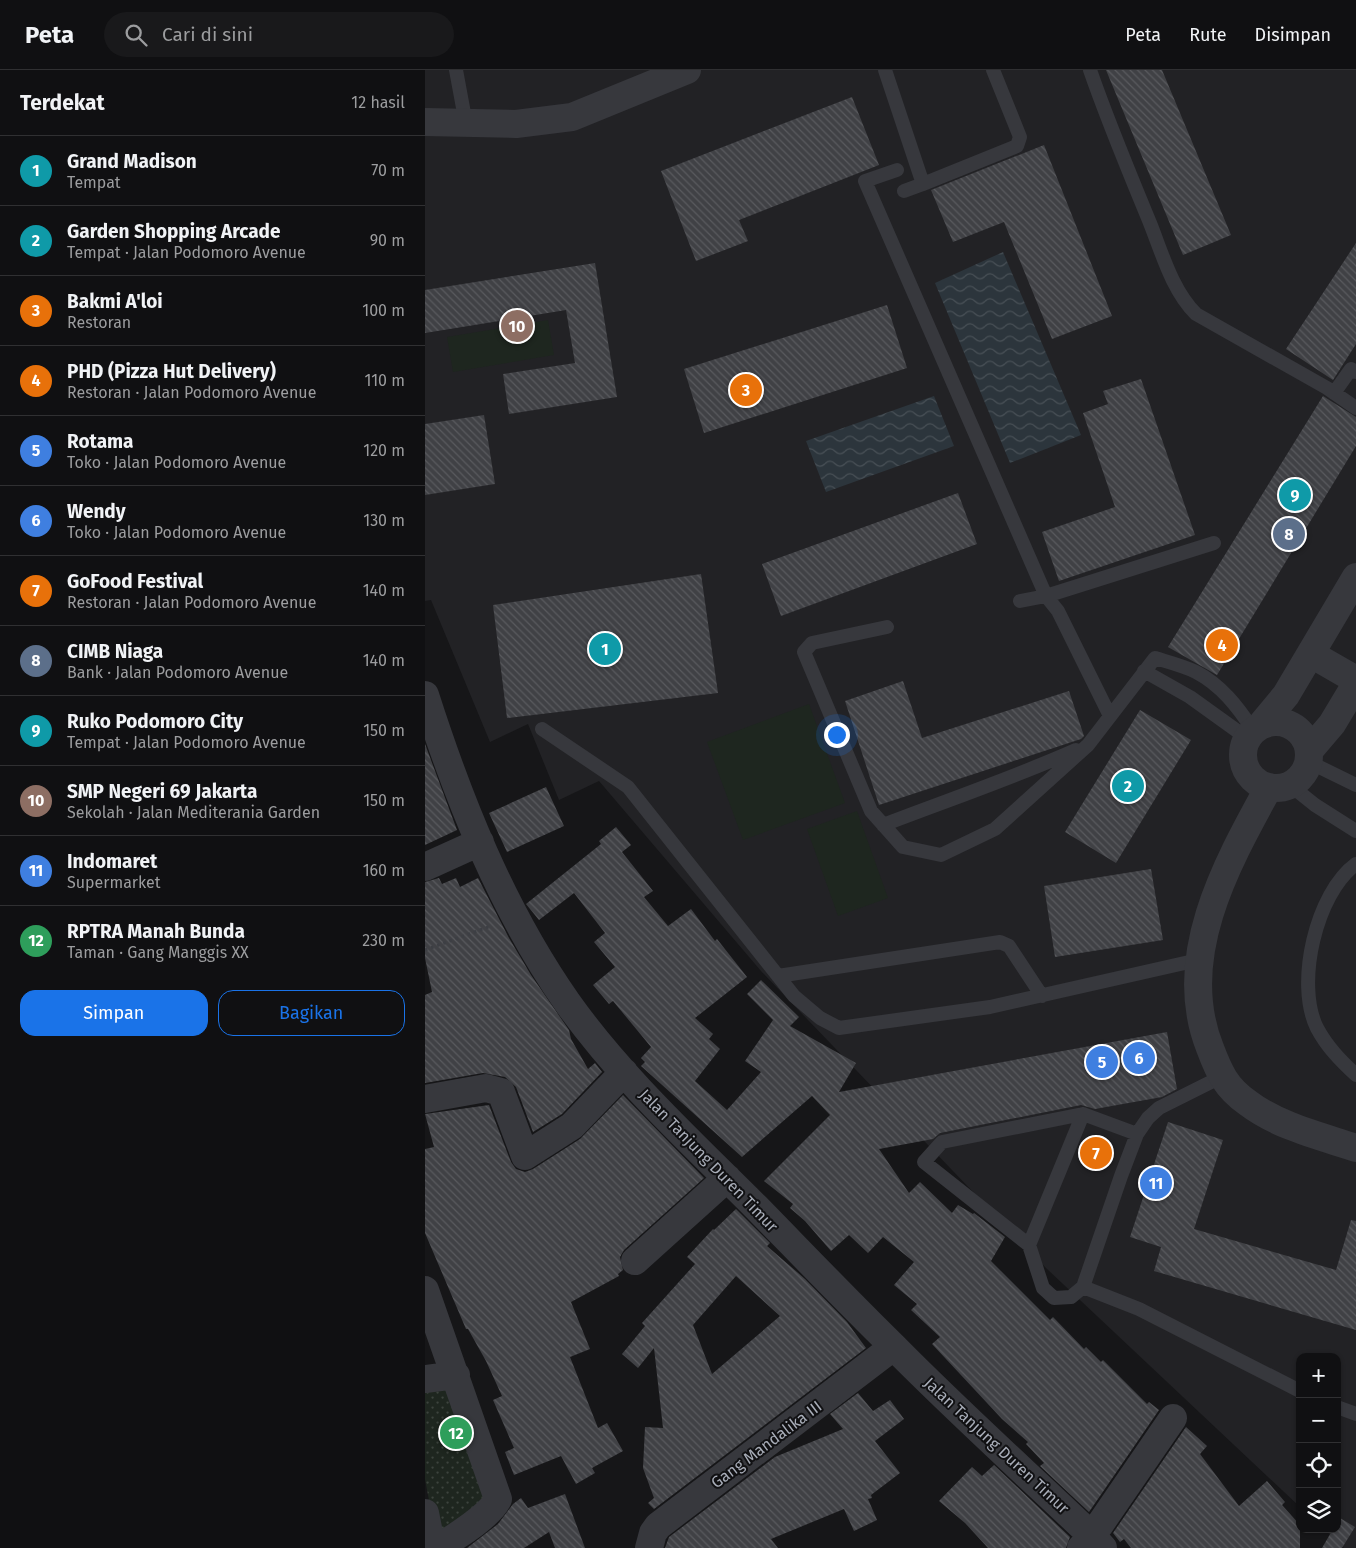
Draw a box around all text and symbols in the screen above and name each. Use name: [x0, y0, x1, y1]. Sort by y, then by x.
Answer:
search box: [104, 12, 454, 57]
text: Peta: [25, 21, 74, 49]
icon: search: [122, 21, 150, 49]
text: Cari di sini: [162, 23, 253, 46]
text: Peta: [1125, 24, 1161, 46]
text: Rute: [1189, 24, 1227, 46]
text: Disimpan: [1255, 24, 1331, 46]
text: Terdekat: [20, 90, 105, 116]
text: 12 hasil: [351, 93, 405, 112]
text: Grand Madison: [67, 150, 197, 173]
text: 1: [32, 161, 40, 180]
text: 70 m: [371, 161, 405, 180]
text: Tempat: [67, 173, 121, 192]
text: Garden Shopping Arcade: [67, 220, 280, 243]
text: 2: [32, 231, 40, 250]
text: 90 m: [370, 231, 405, 250]
text: Tempat · Jalan Podomoro Avenue: [67, 243, 306, 262]
text: Bakmi A'loi: [67, 290, 163, 313]
text: 3: [32, 301, 40, 320]
text: 100 m: [362, 301, 405, 320]
pin: 10: [501, 307, 533, 345]
text: Restoran: [67, 313, 131, 332]
text: PHD (Pizza Hut Delivery): [67, 360, 276, 383]
text: 4: [31, 371, 41, 390]
text: 110 m: [364, 371, 405, 390]
pin: 3: [730, 371, 762, 409]
text: Restoran · Jalan Podomoro Avenue: [67, 383, 316, 402]
text: Rotama: [67, 430, 134, 453]
text: 5: [32, 441, 40, 460]
text: 120 m: [363, 441, 405, 460]
text: Toko · Jalan Podomoro Avenue: [67, 453, 286, 472]
pin: 9: [1279, 476, 1311, 514]
text: Wendy: [67, 500, 126, 523]
text: 6: [31, 511, 41, 530]
text: 130 m: [363, 511, 405, 530]
pin: 8: [1273, 515, 1305, 553]
text: Toko · Jalan Podomoro Avenue: [67, 523, 286, 542]
text: GoFood Festival: [67, 570, 203, 593]
text: 7: [32, 581, 40, 600]
text: 140 m: [363, 581, 405, 600]
text: Restoran · Jalan Podomoro Avenue: [67, 593, 316, 612]
pin: 4: [1206, 626, 1238, 664]
pin: 1: [589, 630, 621, 668]
text: CIMB Niaga: [67, 640, 163, 663]
text: 8: [31, 651, 41, 670]
text: 140 m: [363, 651, 405, 670]
text: Bank · Jalan Podomoro Avenue: [67, 663, 288, 682]
text: Ruko Podomoro City: [67, 710, 243, 733]
text: 9: [32, 721, 40, 740]
text: 150 m: [363, 721, 405, 740]
your location: [824, 722, 850, 748]
text: Tempat · Jalan Podomoro Avenue: [67, 733, 306, 752]
pin: 2: [1112, 767, 1144, 805]
text: SMP Negeri 69 Jakarta: [67, 780, 257, 803]
text: 10: [28, 791, 44, 810]
text: 150 m: [363, 791, 405, 810]
text: Sekolah · Jalan Mediterania Garden: [67, 803, 320, 822]
text: Indomaret: [67, 850, 157, 873]
text: 11: [29, 861, 43, 880]
text: 160 m: [363, 861, 405, 880]
text: Supermarket: [67, 873, 161, 892]
text: RPTRA Manah Bunda: [67, 920, 245, 943]
text: 12: [28, 931, 44, 950]
text: 230 m: [362, 931, 405, 950]
text: Taman · Gang Manggis XX: [67, 943, 249, 962]
button: Simpan: [20, 990, 208, 1036]
button: Bagikan: [218, 990, 405, 1036]
pin: 6: [1123, 1039, 1155, 1077]
pin: 5: [1086, 1043, 1118, 1081]
street label: Jalan Tanjung Duren Timur: [635, 1085, 782, 1236]
pin: 7: [1080, 1134, 1112, 1172]
pin: 11: [1140, 1164, 1172, 1202]
map controls: [1296, 1353, 1341, 1533]
button: +: [1296, 1353, 1341, 1398]
street label: Jalan Tanjung Duren Timur: [920, 1373, 1074, 1518]
street label: Gang Mandalika III: [707, 1397, 825, 1492]
button: −: [1296, 1398, 1341, 1443]
pin: 12: [440, 1414, 472, 1452]
button: locate: [1296, 1443, 1341, 1488]
button: layers: [1296, 1488, 1341, 1533]

